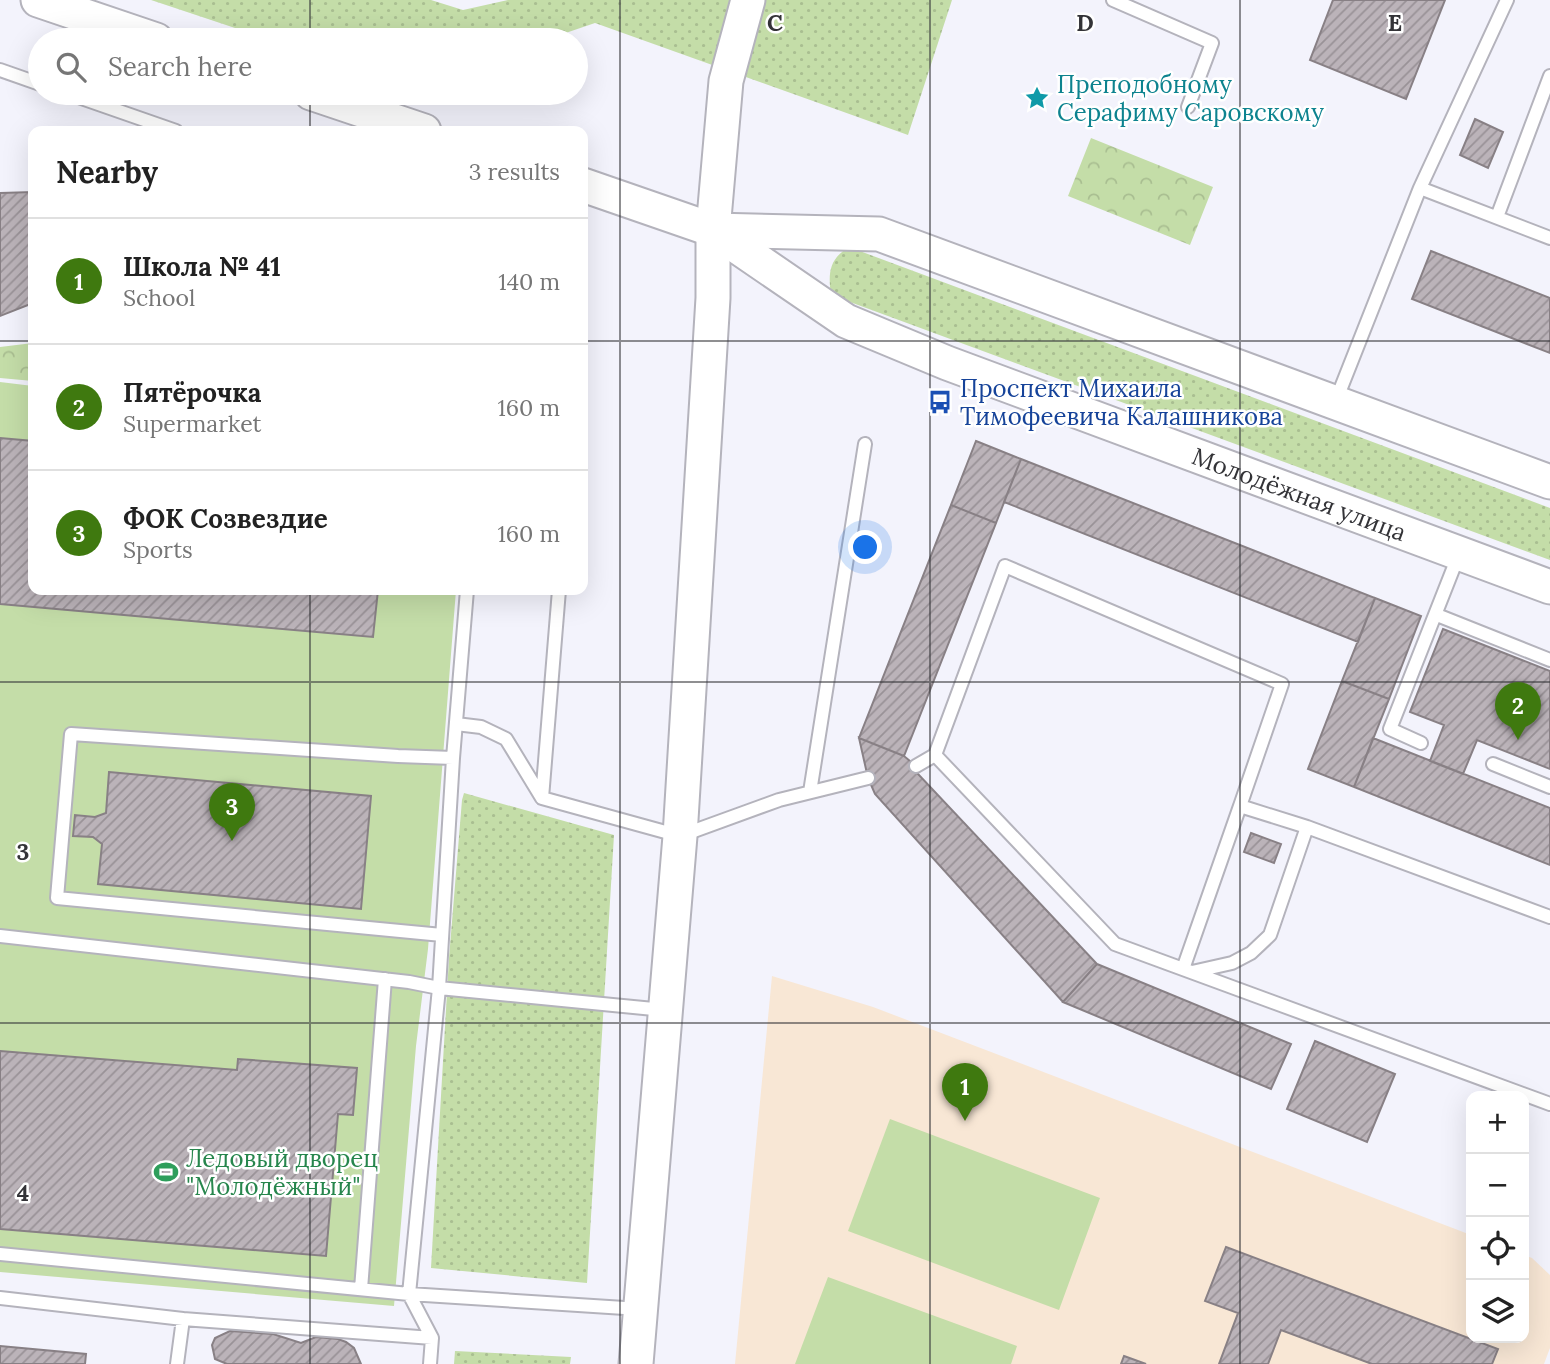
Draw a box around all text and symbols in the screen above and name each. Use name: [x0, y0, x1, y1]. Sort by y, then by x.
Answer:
text: C: [767, 8, 783, 37]
text: D: [1076, 8, 1094, 37]
text: E: [1388, 8, 1402, 37]
search box: [28, 28, 588, 105]
icon: search: [52, 48, 90, 86]
text: Search here: [108, 50, 252, 83]
place label: Преподобному Серафиму Саровскому: [1057, 69, 1324, 128]
place icon: Преподобному Серафиму Саровскому: [1023, 84, 1051, 112]
text: Nearby: [56, 153, 158, 191]
text: 3 results: [469, 157, 560, 186]
text: Школа № 41: [123, 250, 281, 283]
text: 1: [74, 267, 84, 296]
text: 140 m: [498, 267, 560, 296]
text: School: [123, 283, 195, 312]
place label: Проспект Михаила Тимофеевича Калашникова: [960, 373, 1283, 432]
text: Пятёрочка: [123, 376, 261, 409]
bus stop icon: Проспект Михаила Тимофеевича Калашникова: [926, 388, 954, 416]
text: 2: [73, 393, 85, 422]
text: 160 m: [497, 393, 560, 422]
text: Supermarket: [123, 409, 261, 438]
street label: Молодёжная улица: [1188, 440, 1411, 548]
text: ФОК Созвездие: [123, 502, 328, 535]
text: 3: [73, 519, 85, 548]
text: 160 m: [497, 519, 560, 548]
your location: [848, 530, 882, 564]
text: Sports: [123, 535, 193, 564]
pin: 2: [1495, 682, 1541, 740]
pin: 3: [209, 783, 255, 841]
text: 3: [17, 837, 29, 866]
pin: 1: [942, 1063, 988, 1121]
map controls: [1466, 1091, 1529, 1343]
button: +: [1466, 1091, 1529, 1154]
place label: Ледовый дворец "Молодёжный": [186, 1143, 378, 1202]
button: −: [1466, 1154, 1529, 1217]
sports icon: Ледовый дворец "Молодёжный": [152, 1158, 180, 1186]
text: 4: [17, 1178, 29, 1207]
button: locate: [1466, 1217, 1529, 1280]
button: layers: [1466, 1280, 1529, 1343]

